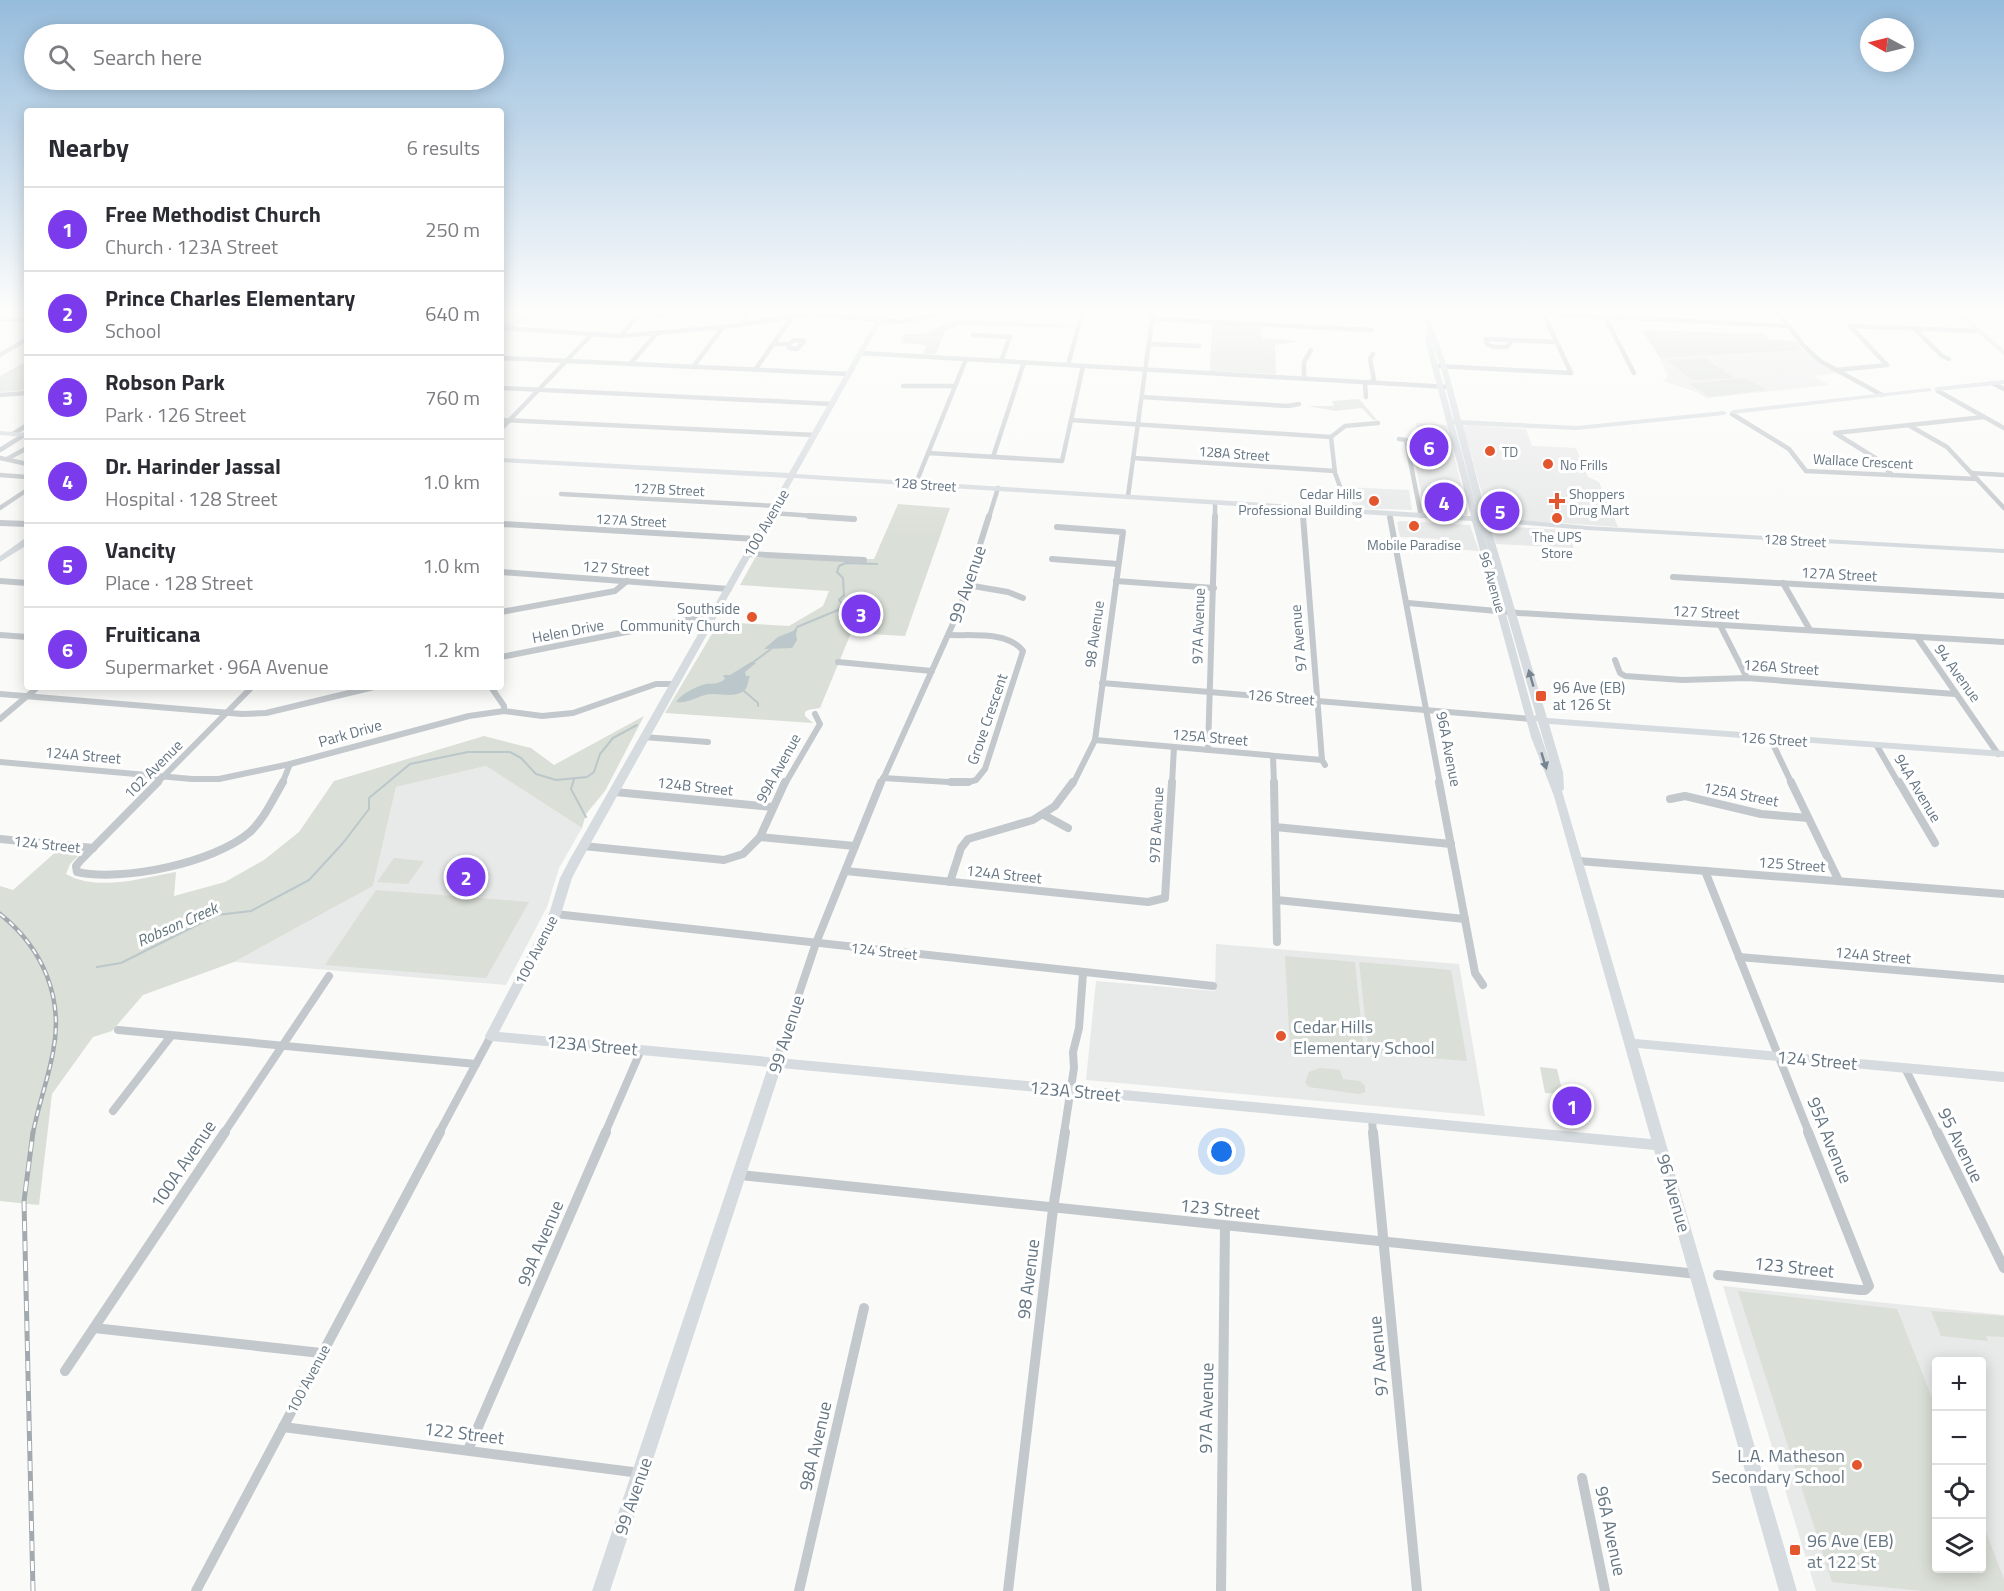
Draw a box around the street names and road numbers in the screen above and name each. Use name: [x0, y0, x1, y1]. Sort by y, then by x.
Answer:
street label: 128A Street: [1198, 440, 1270, 466]
street label: Wallace Crescent: [1812, 448, 1914, 474]
street label: 128 Street: [893, 471, 957, 497]
street label: 127B Street: [633, 477, 705, 501]
street label: 100 Avenue: [737, 485, 795, 561]
street label: 127A Street: [595, 508, 667, 532]
street label: 128 Street: [1763, 528, 1827, 552]
street label: 99 Avenue: [941, 542, 993, 626]
street label: 96 Avenue: [1474, 549, 1512, 615]
street label: 127 Street: [582, 554, 651, 582]
street label: 127A Street: [1800, 561, 1878, 588]
street label: 97A Avenue: [1185, 588, 1211, 664]
street label: 98 Avenue: [1078, 599, 1110, 669]
street label: 127 Street: [1672, 599, 1741, 625]
street label: 97 Avenue: [1284, 604, 1312, 672]
street label: Helen Drive: [530, 613, 606, 649]
street label: 94 Avenue: [1929, 639, 1987, 707]
street label: 126A Street: [1742, 653, 1820, 681]
street label: Grove Crescent: [961, 670, 1014, 768]
street label: 126 Street: [1247, 683, 1316, 711]
street label: 96A Avenue: [1430, 710, 1468, 788]
street label: Park Drive: [316, 713, 384, 753]
street label: 125A Street: [1171, 722, 1250, 752]
street label: 126 Street: [1740, 725, 1809, 753]
street label: 99A Avenue: [750, 729, 806, 807]
street label: 102 Avenue: [118, 734, 188, 804]
street label: 124A Street: [44, 740, 123, 770]
street label: 94A Avenue: [1889, 750, 1947, 826]
street label: 124B Street: [656, 771, 735, 802]
street label: 125A Street: [1701, 775, 1781, 813]
street label: 97B Avenue: [1143, 786, 1169, 864]
street label: 124 Street: [12, 829, 82, 859]
street label: 125 Street: [1758, 850, 1827, 878]
street label: 124A Street: [965, 859, 1044, 889]
street label: 100 Avenue: [509, 911, 563, 989]
street label: 124 Street: [849, 936, 919, 966]
street label: 124A Street: [1834, 940, 1913, 970]
street label: 99 Avenue: [761, 992, 811, 1076]
street label: 123A Street: [545, 1028, 639, 1062]
street label: 124 Street: [1776, 1043, 1859, 1077]
street label: 123A Street: [1028, 1074, 1122, 1108]
street label: 95A Avenue: [1800, 1093, 1860, 1187]
street label: 95 Avenue: [1931, 1103, 1991, 1187]
street label: 100A Avenue: [144, 1114, 222, 1214]
street label: 96 Avenue: [1650, 1151, 1698, 1235]
street label: 123 Street: [1179, 1191, 1262, 1227]
street label: 99A Avenue: [510, 1196, 570, 1290]
street label: 98 Avenue: [1010, 1237, 1046, 1321]
street label: 123 Street: [1753, 1249, 1836, 1285]
street label: 97 Avenue: [1361, 1315, 1395, 1397]
street label: 100 Avenue: [280, 1340, 336, 1418]
street label: 97A Avenue: [1192, 1362, 1220, 1454]
street label: 98A Avenue: [792, 1399, 838, 1493]
street label: 122 Street: [422, 1415, 506, 1451]
street label: 99 Avenue: [607, 1454, 659, 1538]
street label: 96A Avenue: [1588, 1484, 1634, 1578]

